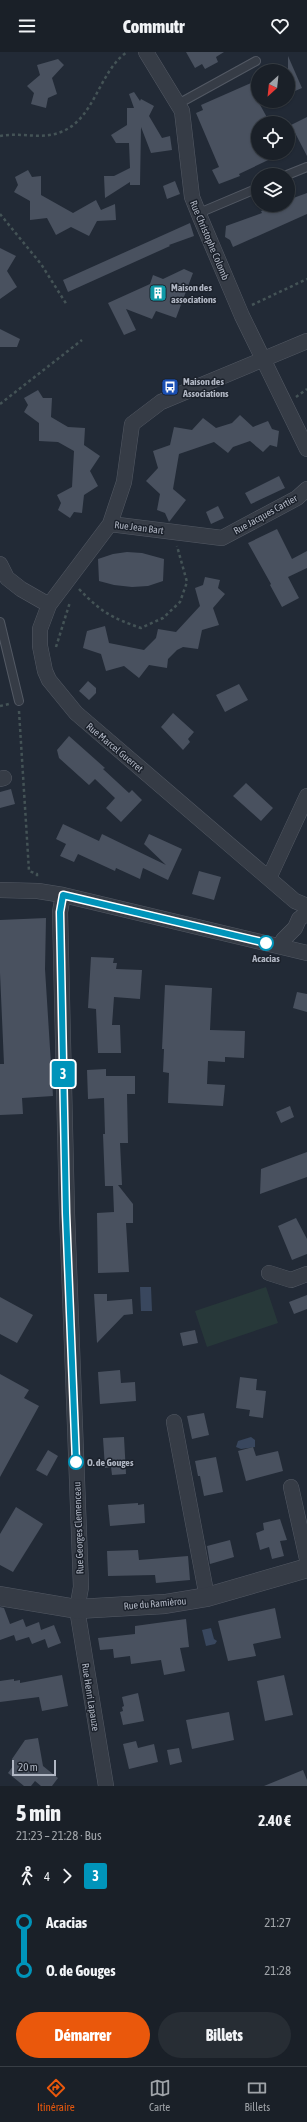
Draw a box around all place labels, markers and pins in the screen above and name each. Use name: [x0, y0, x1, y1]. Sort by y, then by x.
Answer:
place label: Maison des associations: [171, 282, 217, 305]
building icon: Maison des associations: [148, 283, 168, 303]
place label: Maison des Associations: [182, 376, 229, 399]
bus stop icon: Maison des Associations: [160, 377, 180, 397]
marker: Acacias: [258, 935, 274, 951]
place label: Acacias: [251, 953, 280, 964]
marker: O. de Gouges: [68, 1454, 84, 1470]
place label: O. de Gouges: [87, 1457, 134, 1468]

